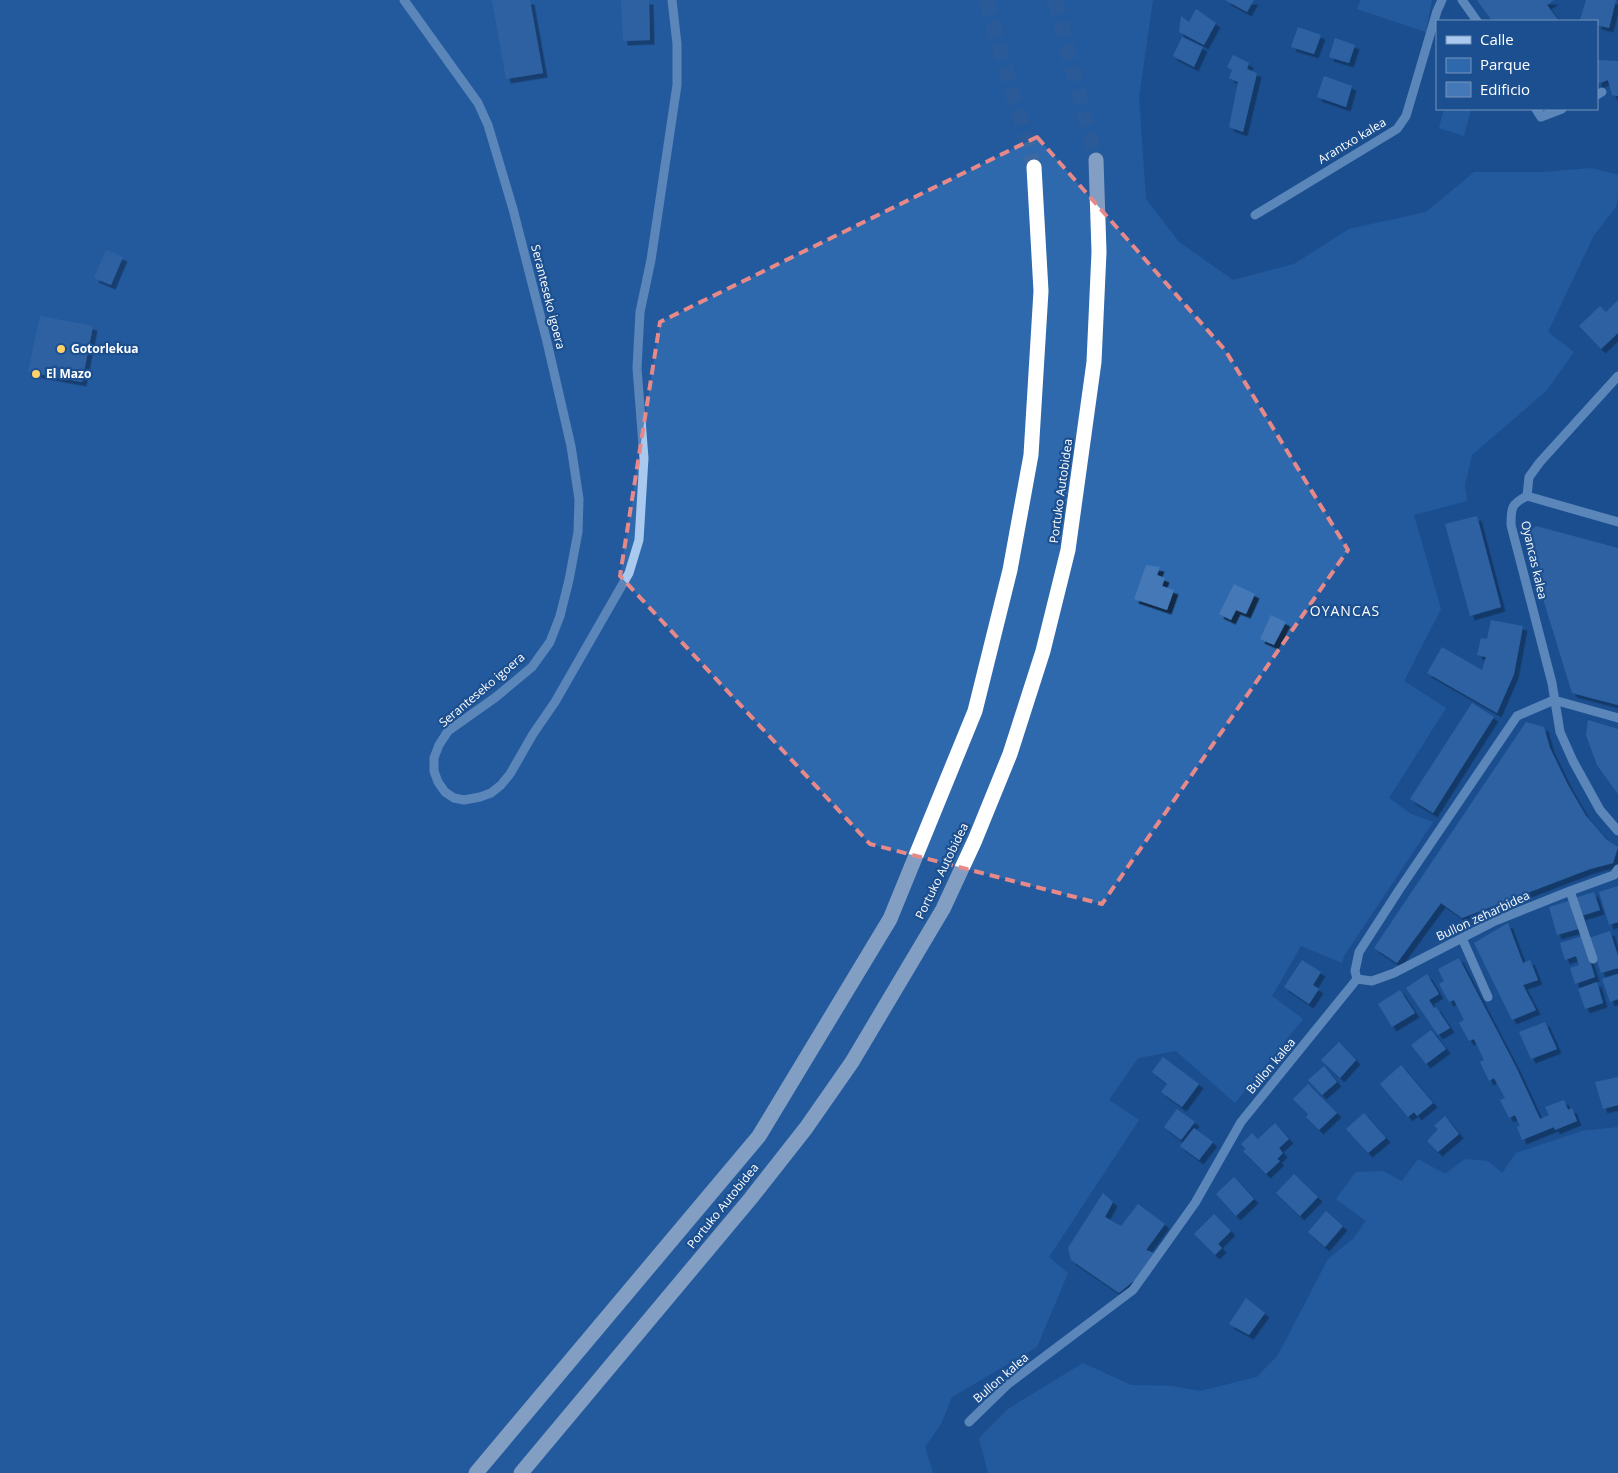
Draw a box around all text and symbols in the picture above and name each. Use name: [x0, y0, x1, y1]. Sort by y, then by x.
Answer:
legend: [1436, 20, 1598, 110]
text: Calle: [1480, 29, 1514, 49]
text: Parque: [1480, 54, 1530, 74]
text: Edificio: [1480, 79, 1530, 99]
street label: Arantxo kalea: [1314, 114, 1389, 168]
street label: Seranteseko igoera: [527, 243, 570, 351]
place label: Gotorlekua: [71, 340, 139, 357]
marker: Gotorlekua: [55, 343, 67, 355]
place label: El Mazo: [46, 365, 91, 382]
marker: El Mazo: [30, 368, 42, 380]
street label: Portuko Autobidea: [1045, 438, 1076, 544]
street label: Oyancas kalea: [1517, 519, 1552, 601]
district label: OYANCAS: [1310, 601, 1380, 620]
street label: Seranteseko igoera: [435, 649, 528, 731]
street label: Portuko Autobidea: [911, 820, 972, 922]
street label: Bullon zeharbidea: [1433, 886, 1532, 945]
street label: Bullon kalea: [1242, 1034, 1299, 1097]
street label: Portuko Autobidea: [683, 1159, 762, 1252]
street label: Bullon kalea: [969, 1349, 1032, 1406]

